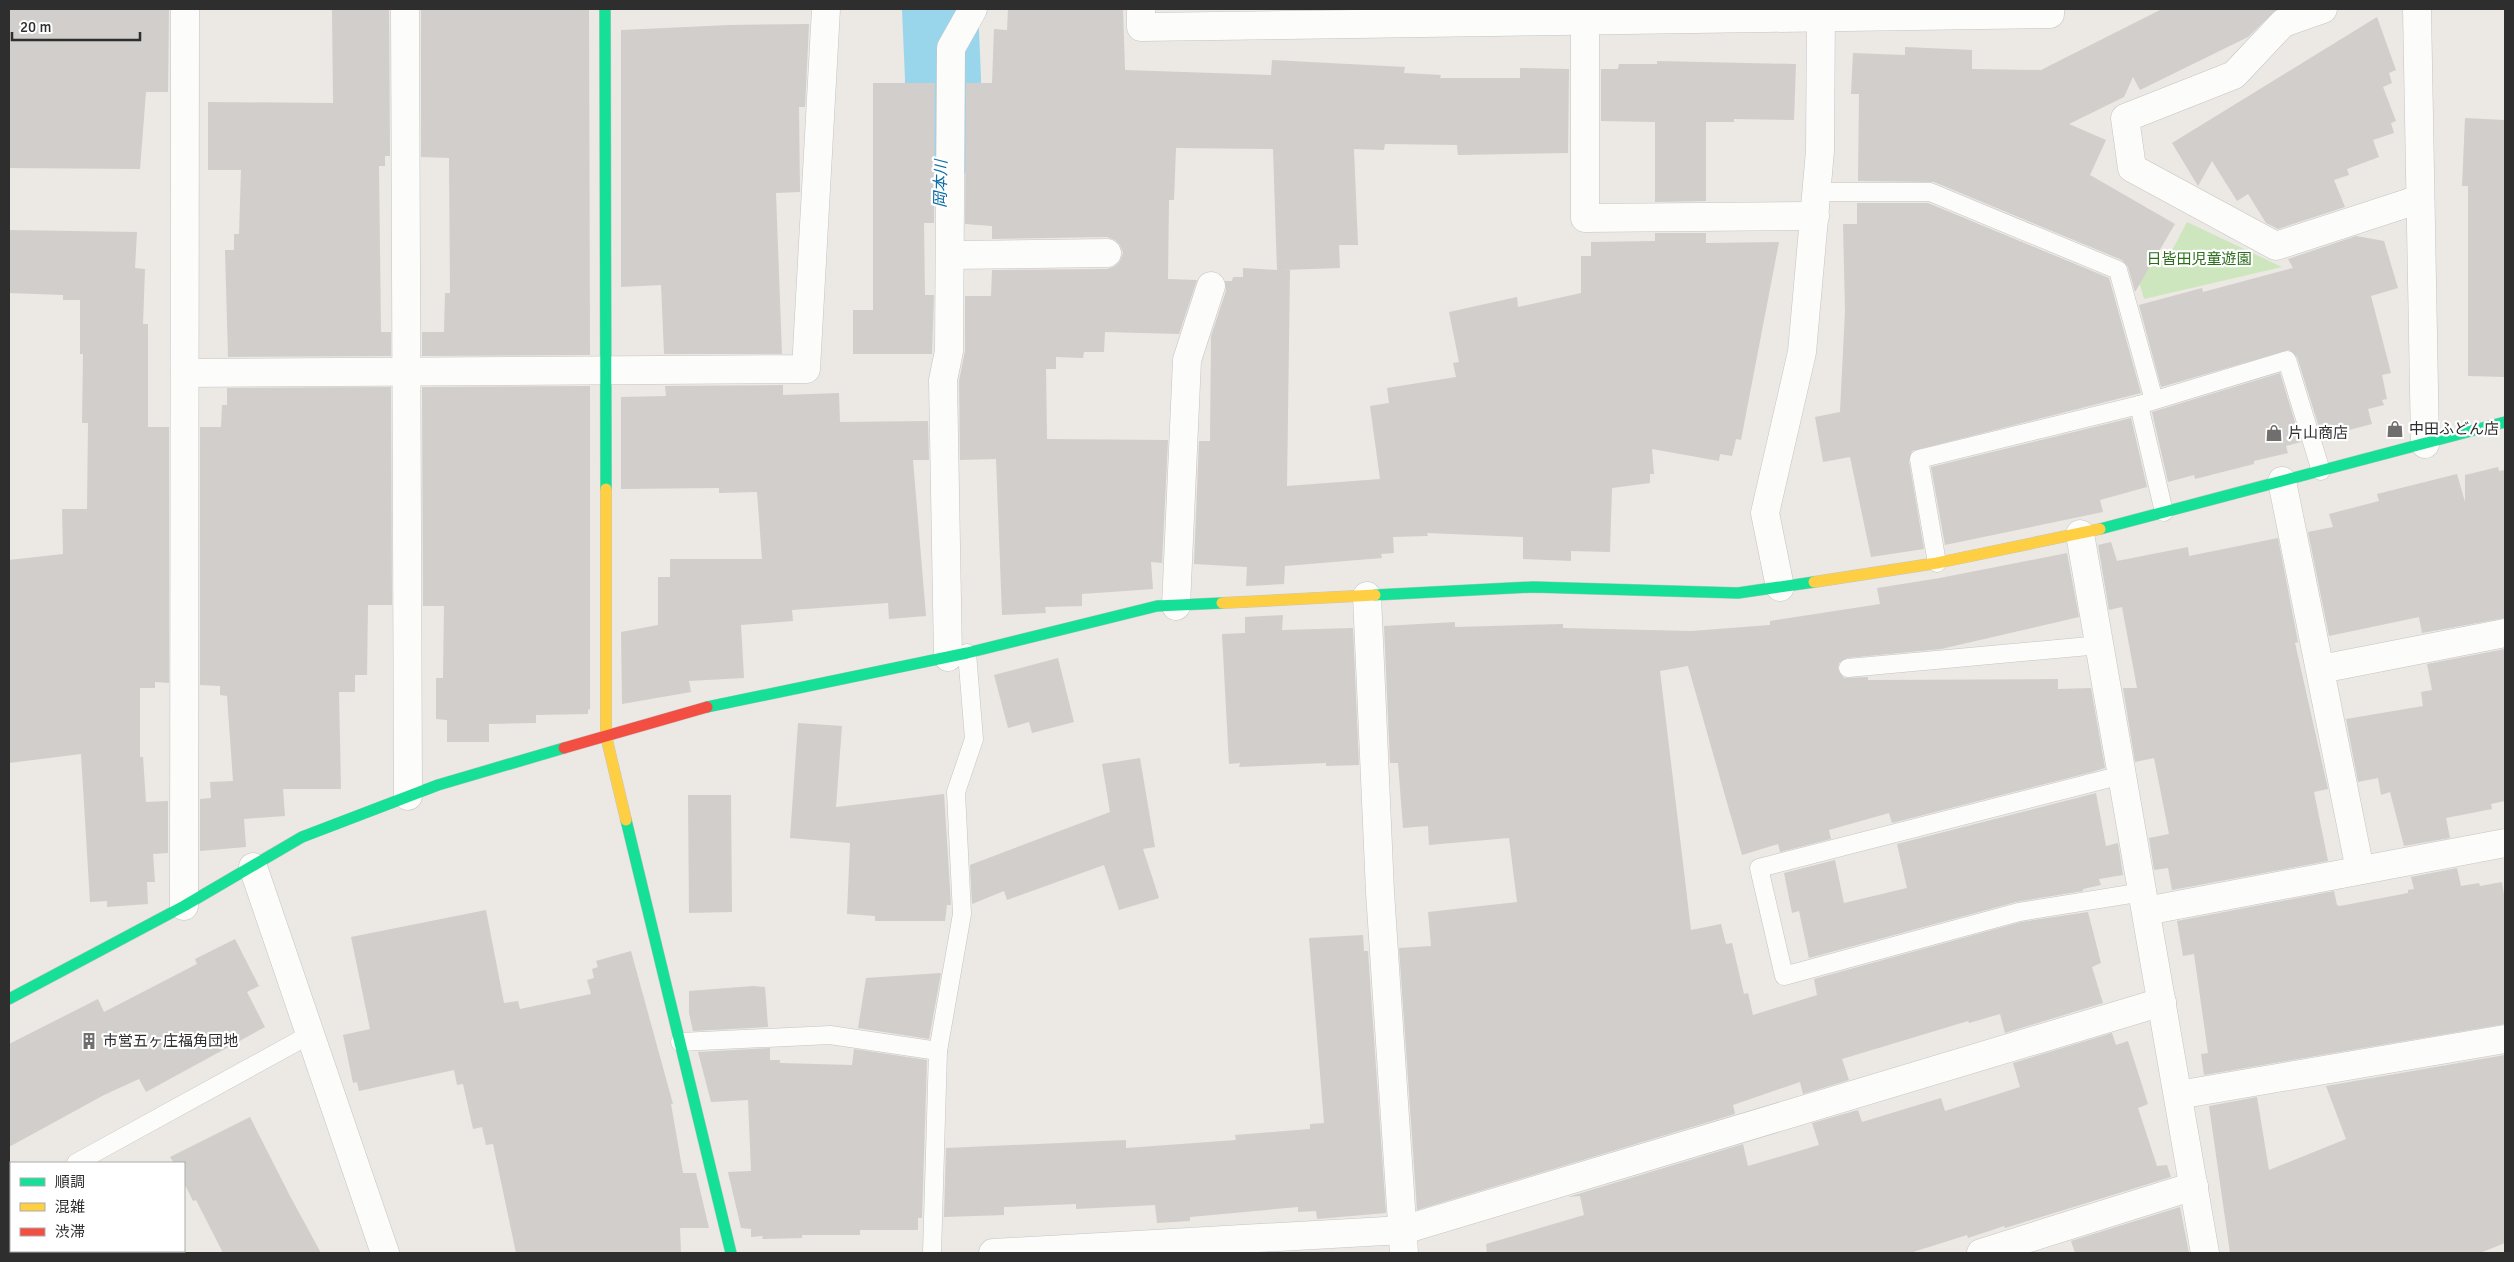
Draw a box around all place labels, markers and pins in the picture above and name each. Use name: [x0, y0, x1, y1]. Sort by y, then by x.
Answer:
shop icon: 中田ふどん店: [2385, 419, 2405, 439]
place label: 中田ふどん店: [2409, 420, 2499, 438]
shop icon: 片山商店: [2264, 423, 2284, 443]
place label: 片山商店: [2288, 424, 2348, 442]
building icon: 市営五ヶ庄福角団地: [79, 1031, 99, 1051]
place label: 市営五ヶ庄福角団地: [103, 1032, 238, 1050]

